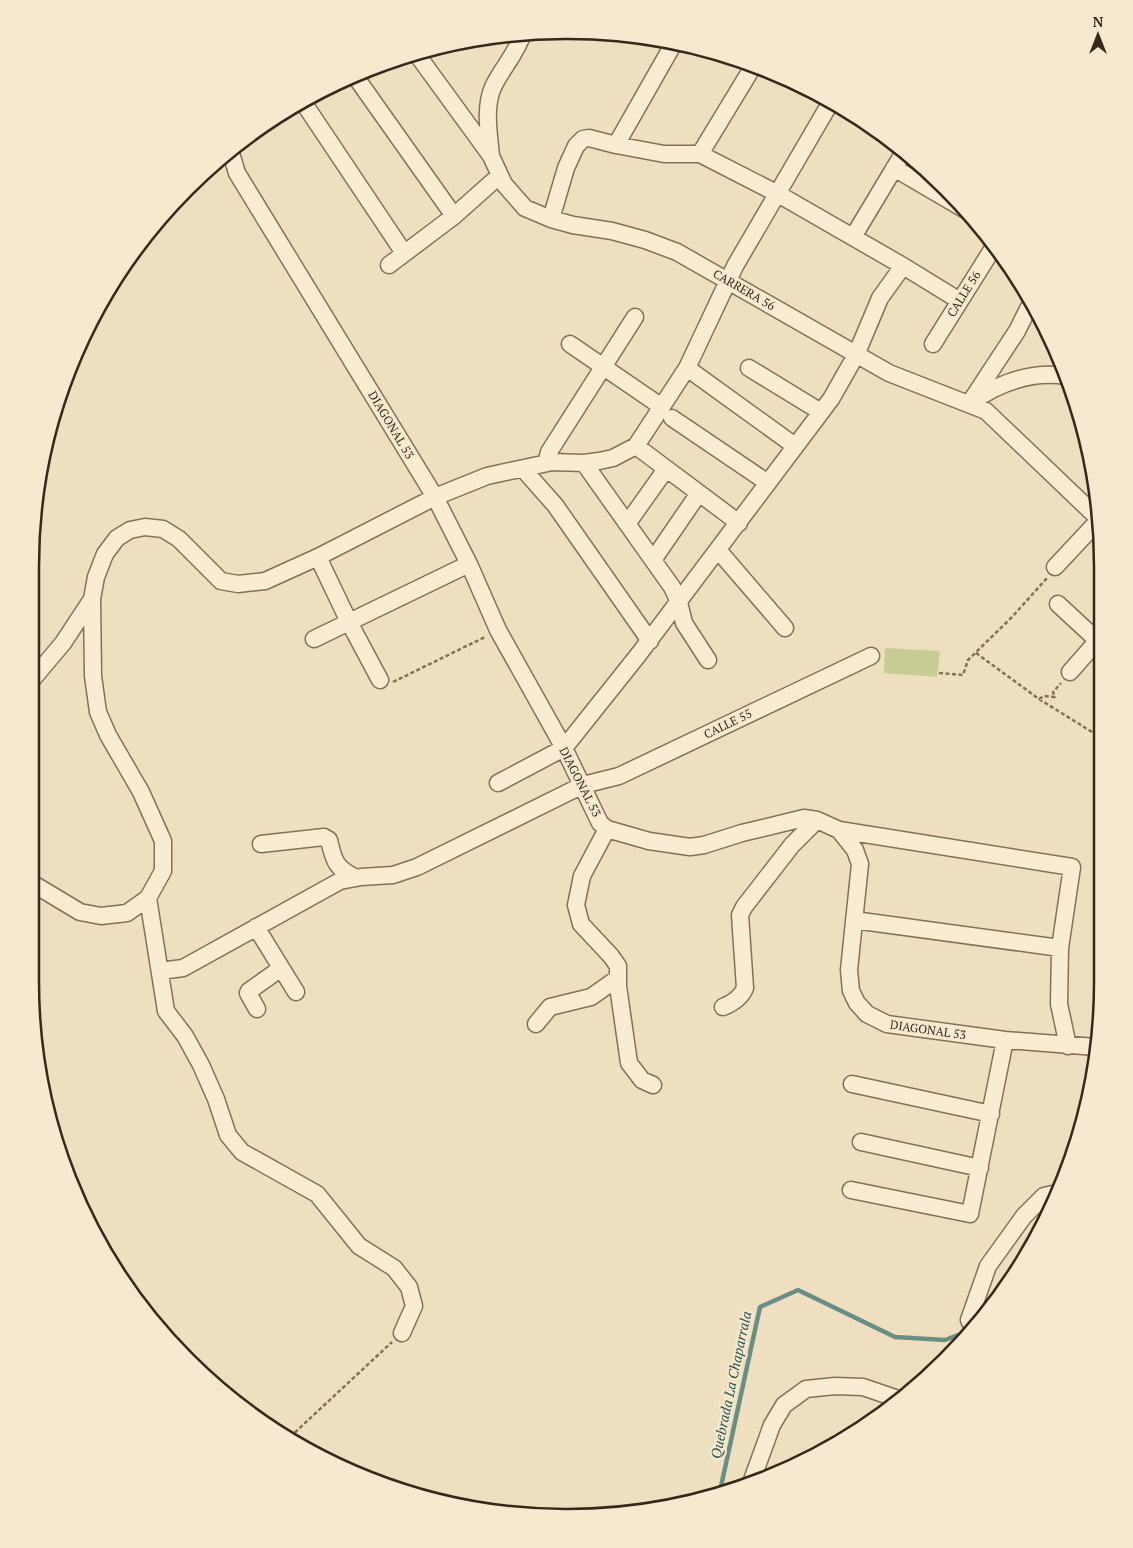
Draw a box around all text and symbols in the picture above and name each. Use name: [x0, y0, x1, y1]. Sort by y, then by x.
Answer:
north arrow: [1073, 10, 1123, 60]
text: N: [1093, 12, 1104, 31]
street label: CARRERA 56: [711, 266, 778, 314]
street label: CALLE 56: [944, 267, 984, 320]
street label: DIAGONAL 53: [365, 388, 418, 461]
street label: CALLE 55: [701, 706, 754, 742]
street label: DIAGONAL 53: [556, 744, 605, 819]
street label: DIAGONAL 53: [889, 1017, 967, 1042]
water label: Quebrada La Chaparrala: [706, 1309, 755, 1460]

